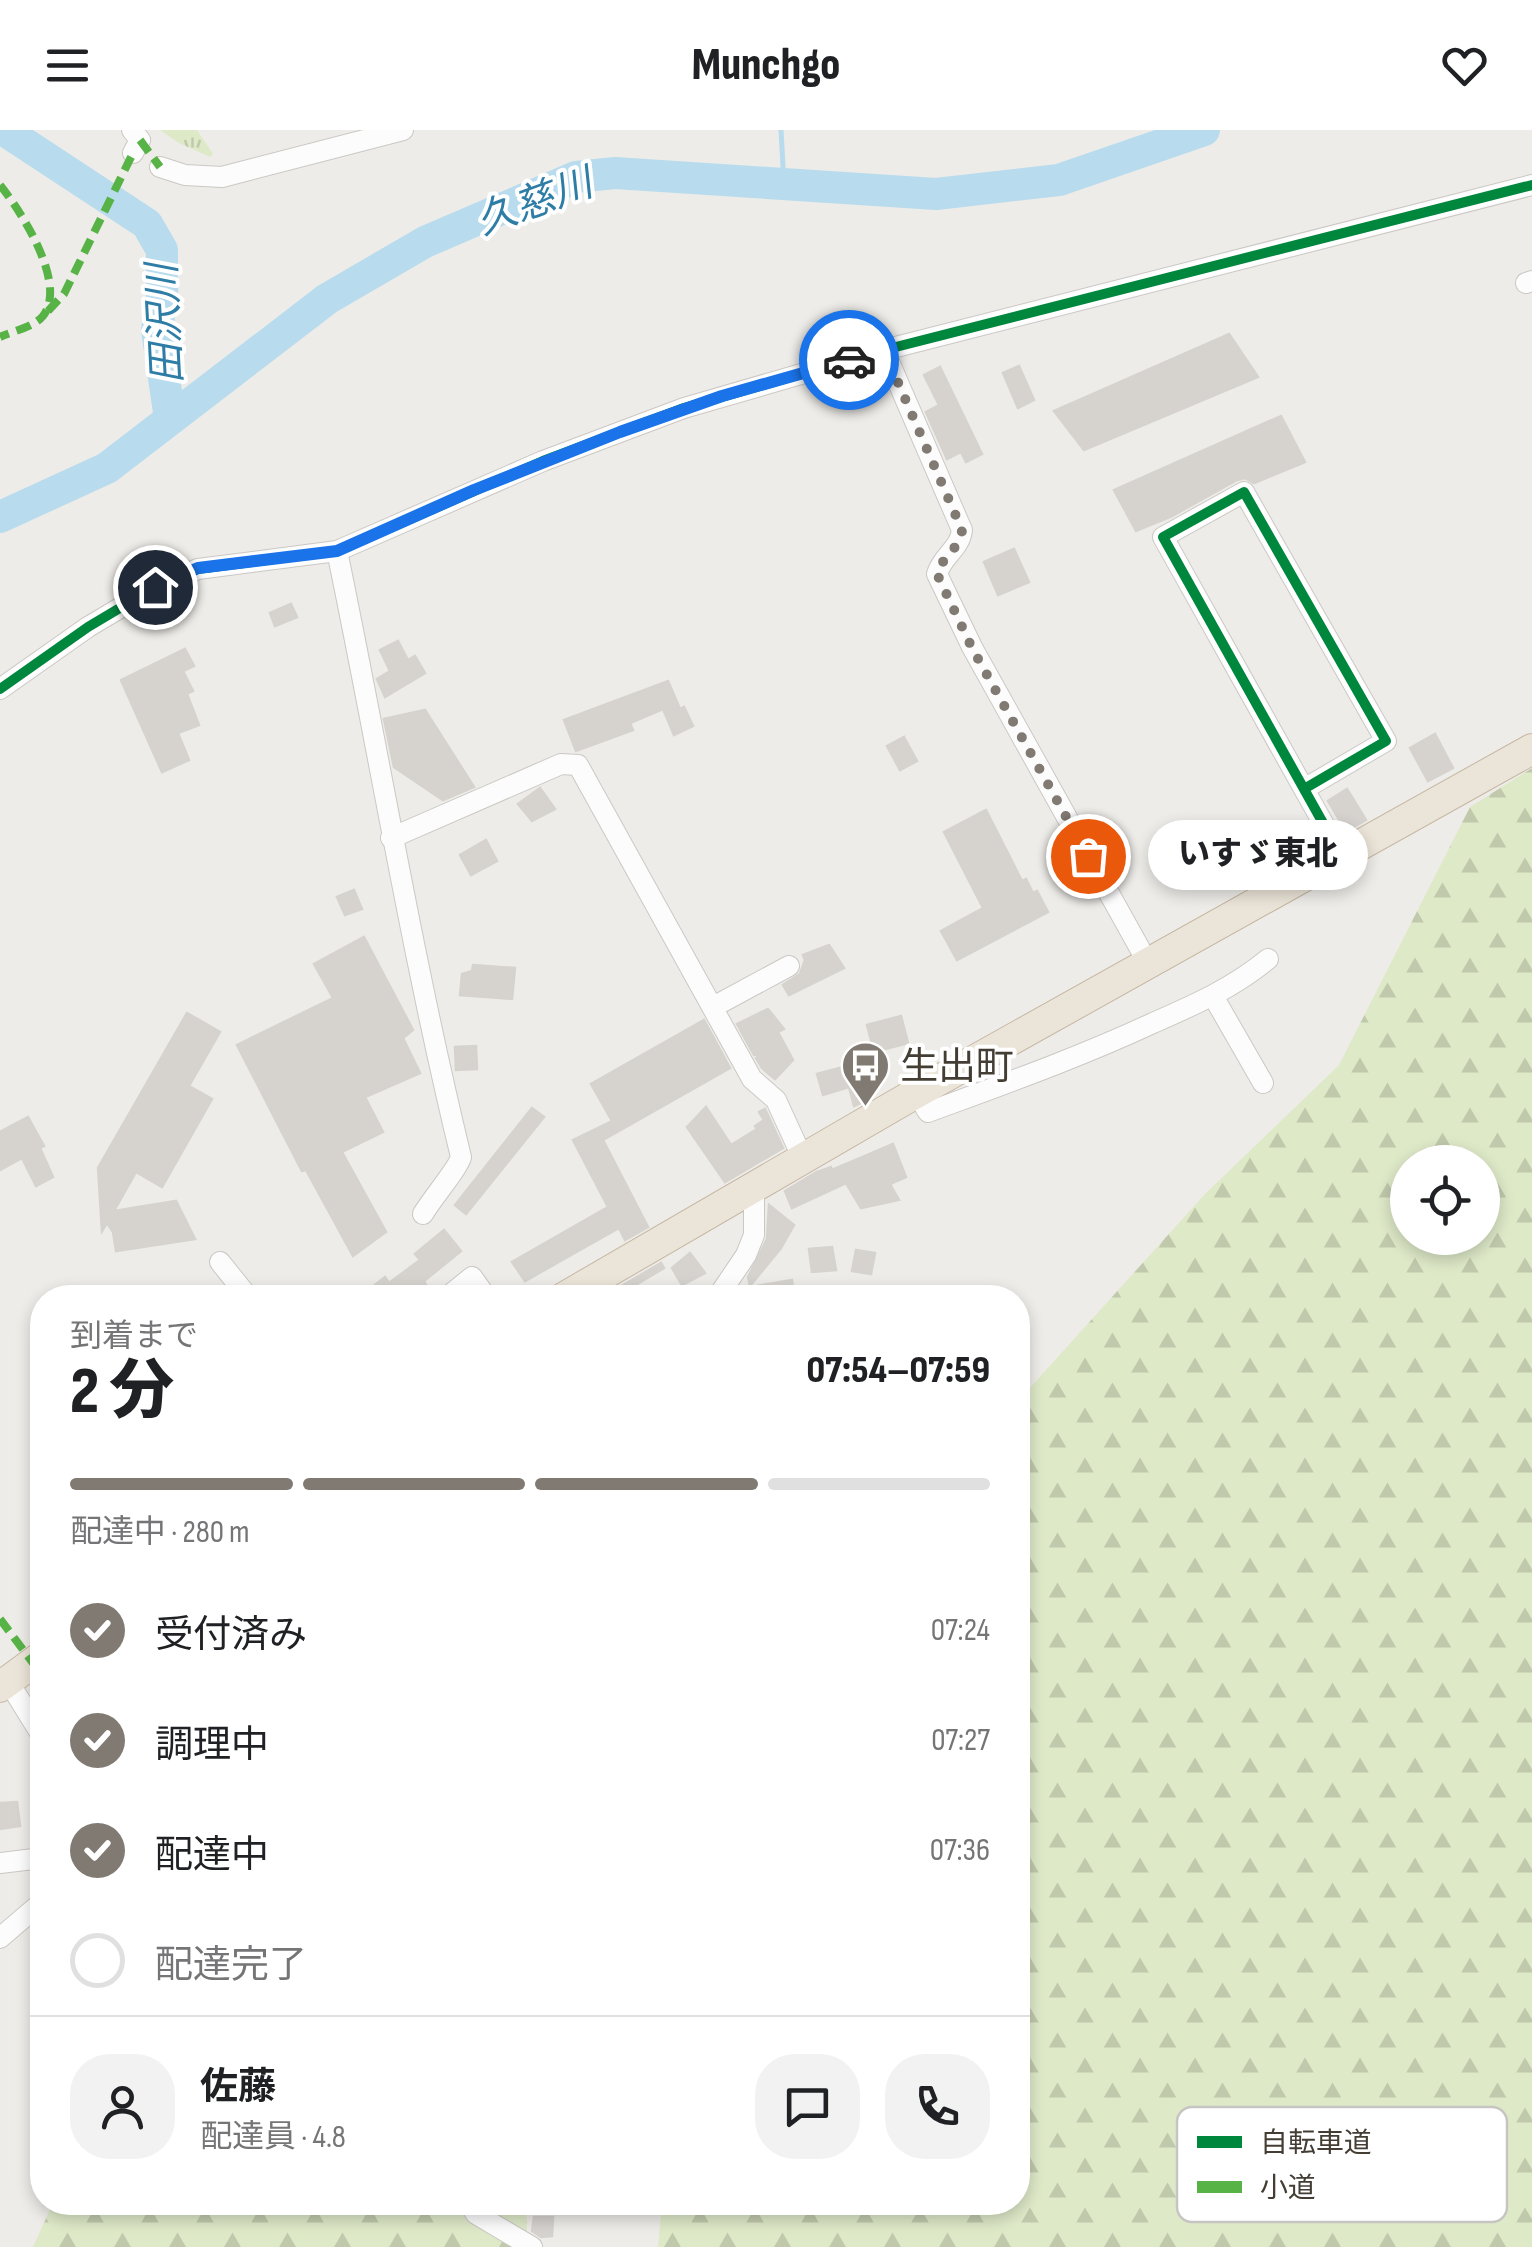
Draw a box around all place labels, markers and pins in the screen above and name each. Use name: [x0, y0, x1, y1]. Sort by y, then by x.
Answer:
pin: [113, 545, 198, 630]
pin: [1046, 814, 1131, 899]
callout: いすゞ東北: [1148, 821, 1368, 891]
bus stop icon: 生出町: [839, 1040, 891, 1108]
place label: 生出町: [900, 1045, 1014, 1090]

